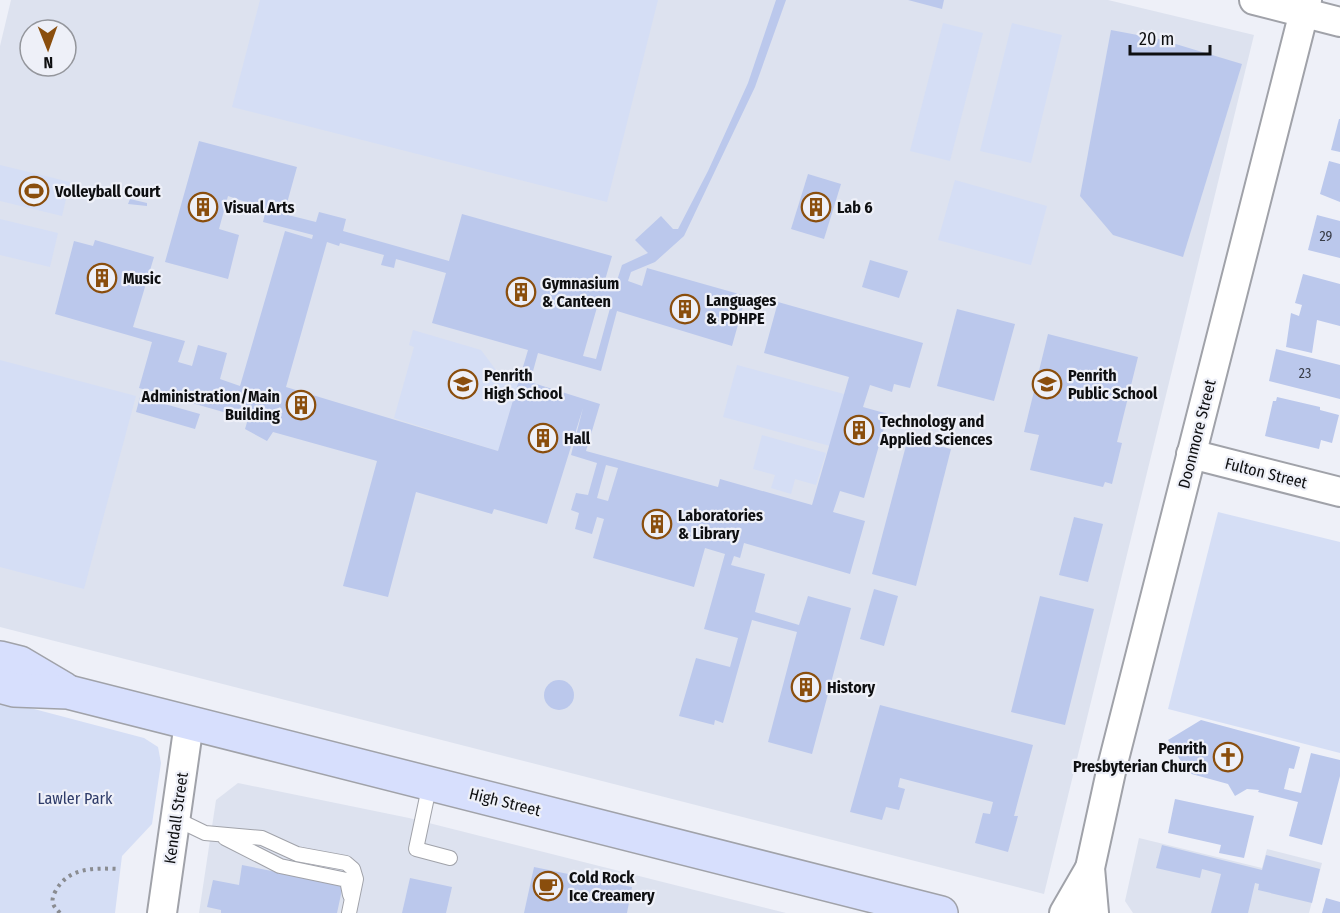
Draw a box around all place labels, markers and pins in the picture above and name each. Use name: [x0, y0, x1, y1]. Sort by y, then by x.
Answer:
sports icon: Volleyball Court: [18, 175, 50, 207]
place label: Volleyball Court: [54, 182, 161, 201]
building icon: Visual Arts: [187, 191, 219, 223]
building icon: Lab 6: [800, 191, 832, 223]
place label: Visual Arts: [223, 198, 295, 217]
place label: Lab 6: [837, 198, 873, 217]
building icon: Music: [86, 262, 118, 294]
place label: Music: [123, 269, 161, 288]
place label: Gymnasium & Canteen: [542, 274, 619, 311]
building icon: Gymnasium & Canteen: [505, 276, 537, 308]
place label: Languages & PDHPE: [706, 291, 776, 328]
building icon: Languages & PDHPE: [669, 293, 701, 325]
place label: Penrith High School: [484, 366, 563, 403]
place label: Penrith Public School: [1068, 366, 1158, 403]
school or university icon: Penrith High School: [447, 368, 479, 400]
school or university icon: Penrith Public School: [1031, 368, 1063, 400]
place label: Administration/Main Building: [141, 387, 280, 424]
building icon: Administration/Main Building: [285, 389, 317, 421]
place label: Technology and Applied Sciences: [879, 412, 992, 449]
building icon: Technology and Applied Sciences: [843, 414, 875, 446]
building icon: Hall: [527, 422, 559, 454]
place label: Hall: [564, 429, 591, 448]
place label: Laboratories & Library: [678, 506, 763, 543]
building icon: Laboratories & Library: [641, 508, 673, 540]
building icon: History: [790, 671, 822, 703]
place label: History: [827, 678, 876, 697]
place label: Penrith Presbyterian Church: [1073, 739, 1207, 776]
church icon: Penrith Presbyterian Church: [1212, 741, 1244, 773]
place label: Cold Rock Ice Creamery: [569, 868, 655, 905]
cafe icon: Cold Rock Ice Creamery: [532, 870, 564, 902]

